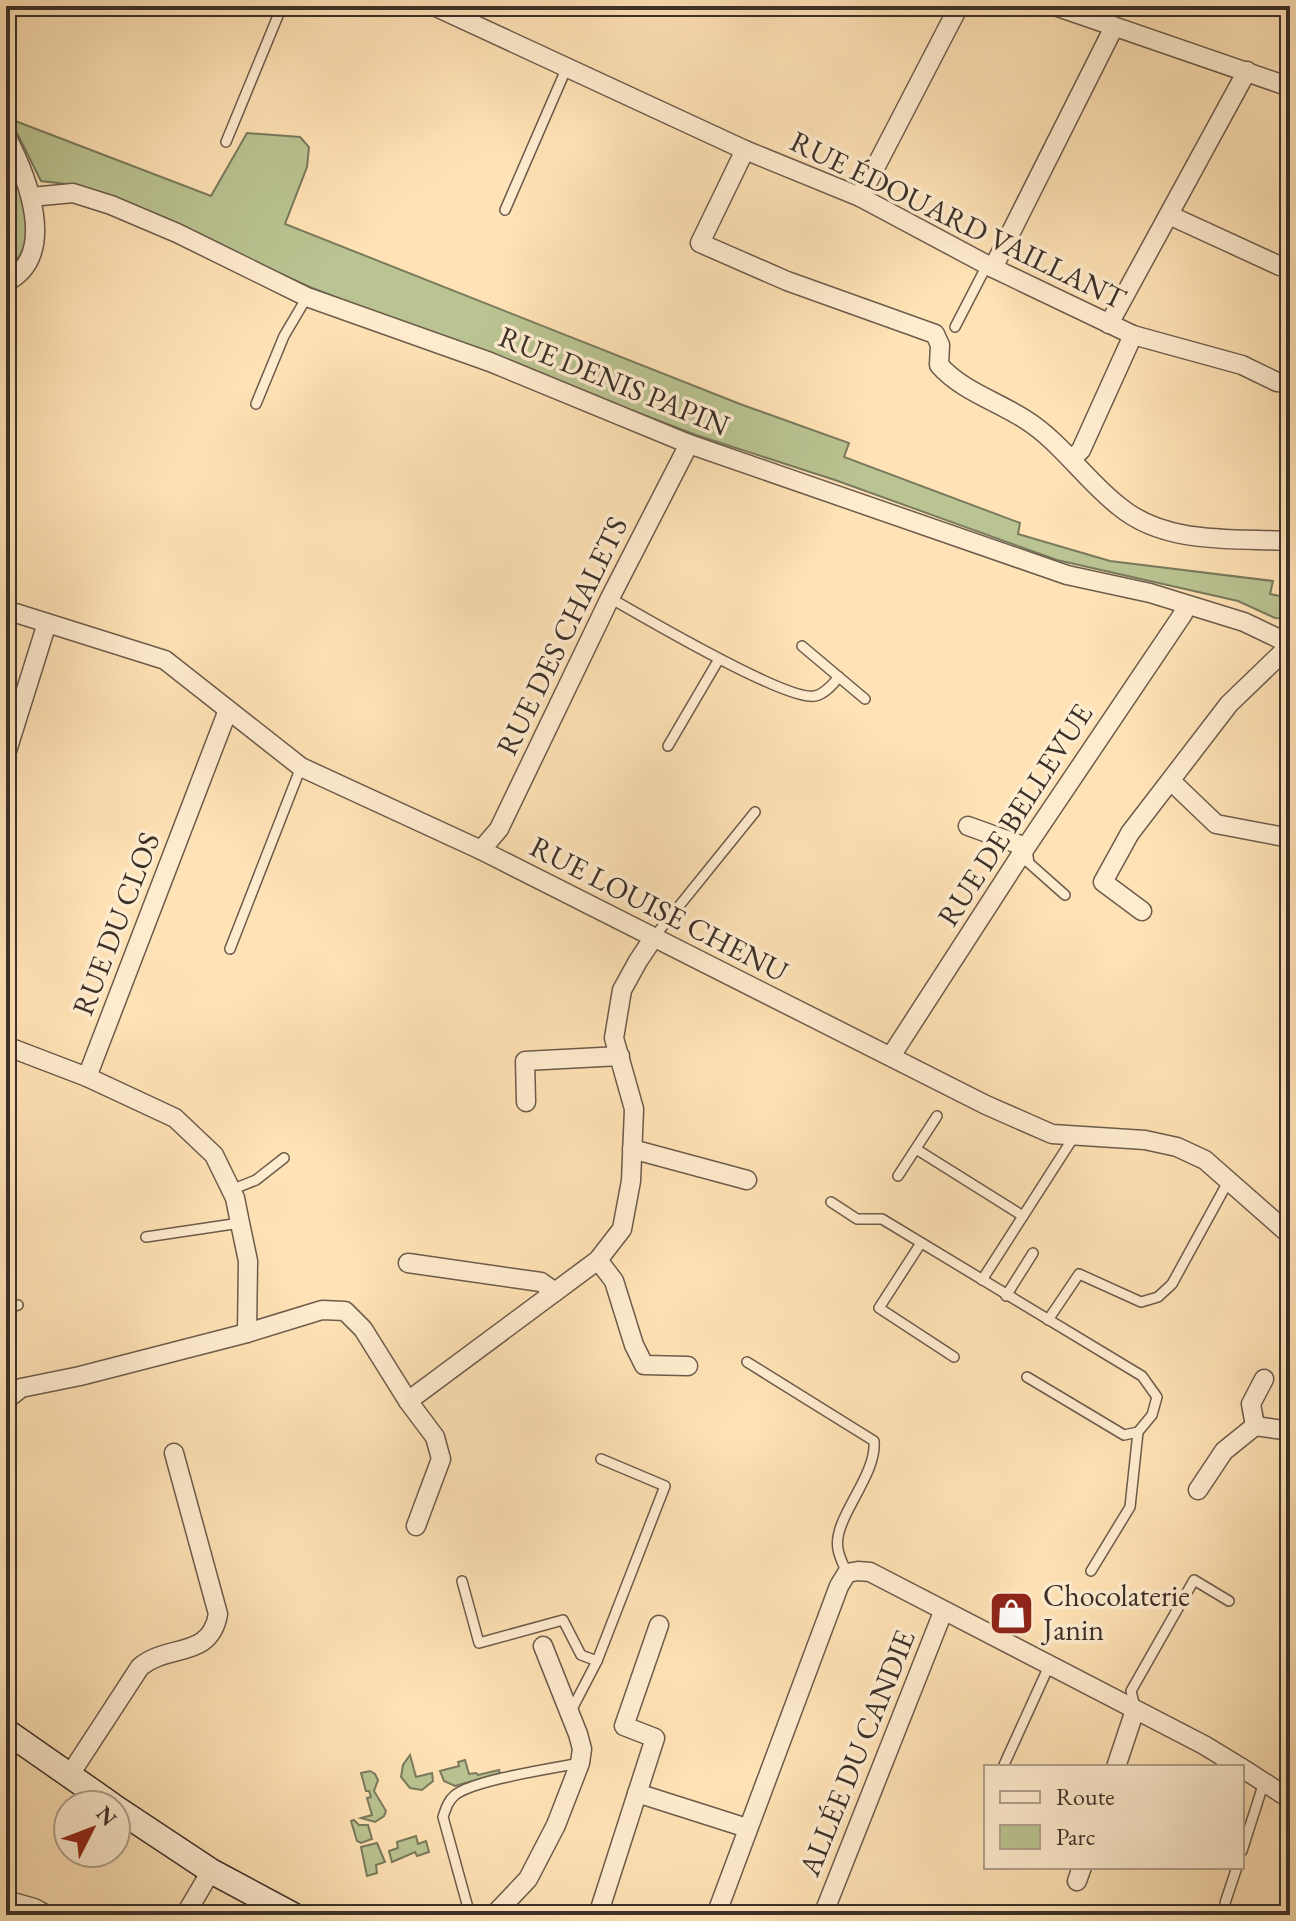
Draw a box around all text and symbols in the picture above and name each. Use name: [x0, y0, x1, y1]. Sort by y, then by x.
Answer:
street label: RUE ÉDOUARD VAILLANT: [784, 121, 1133, 318]
street label: RUE DENIS PAPIN: [493, 317, 735, 445]
street label: RUE DES CHALETS: [487, 510, 636, 762]
street label: RUE DE BELLEVUE: [928, 696, 1101, 933]
street label: RUE DU CLOS: [63, 827, 168, 1021]
street label: RUE LOUISE CHENU: [524, 827, 795, 991]
place label: Chocolaterie Janin: [1040, 1576, 1190, 1649]
shop icon: Chocolaterie Janin: [988, 1589, 1036, 1637]
street label: ALLÉE DU CANDIE: [789, 1624, 924, 1882]
legend: [984, 1765, 1244, 1869]
text: Route: [1056, 1781, 1115, 1812]
north arrow: [52, 1789, 132, 1869]
text: N: [90, 1800, 123, 1832]
text: Parc: [1056, 1821, 1095, 1852]

